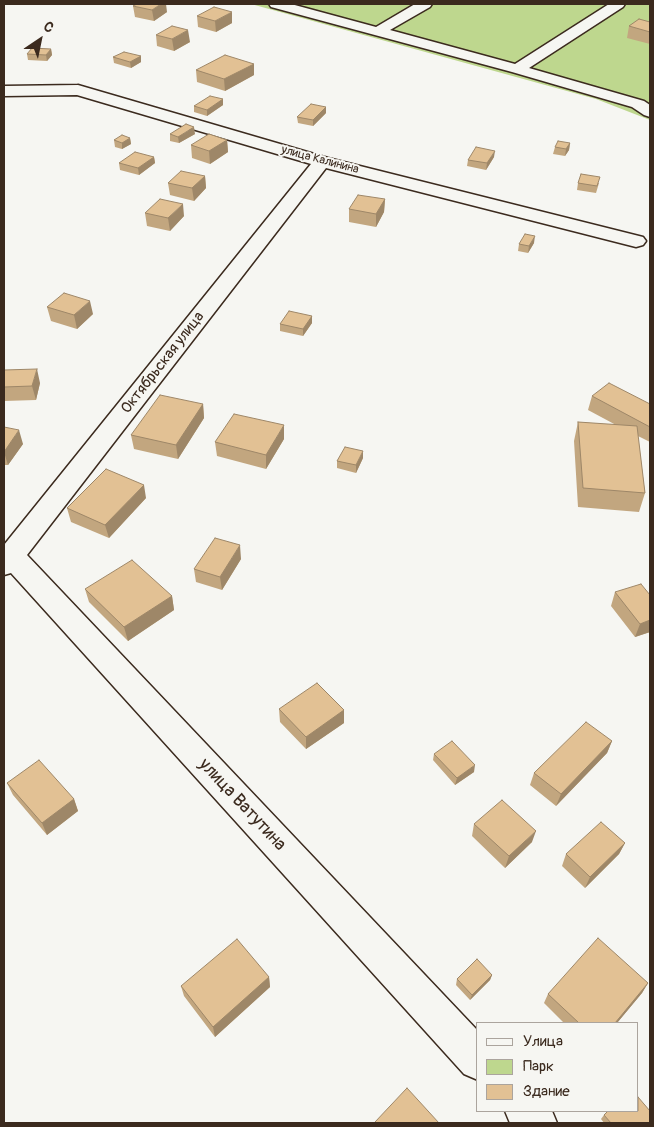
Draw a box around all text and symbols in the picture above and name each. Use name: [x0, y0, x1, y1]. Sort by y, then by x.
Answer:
north arrow: [15, 15, 65, 65]
text: С: [40, 18, 57, 37]
street label: улица Калинина: [280, 143, 360, 177]
street label: Октябрьская улица: [118, 308, 208, 418]
street label: улица Ватутина: [194, 754, 290, 856]
legend: [477, 1022, 639, 1112]
text: Улица: [523, 1032, 563, 1051]
text: Парк: [523, 1057, 554, 1076]
text: Здание: [523, 1082, 570, 1101]

